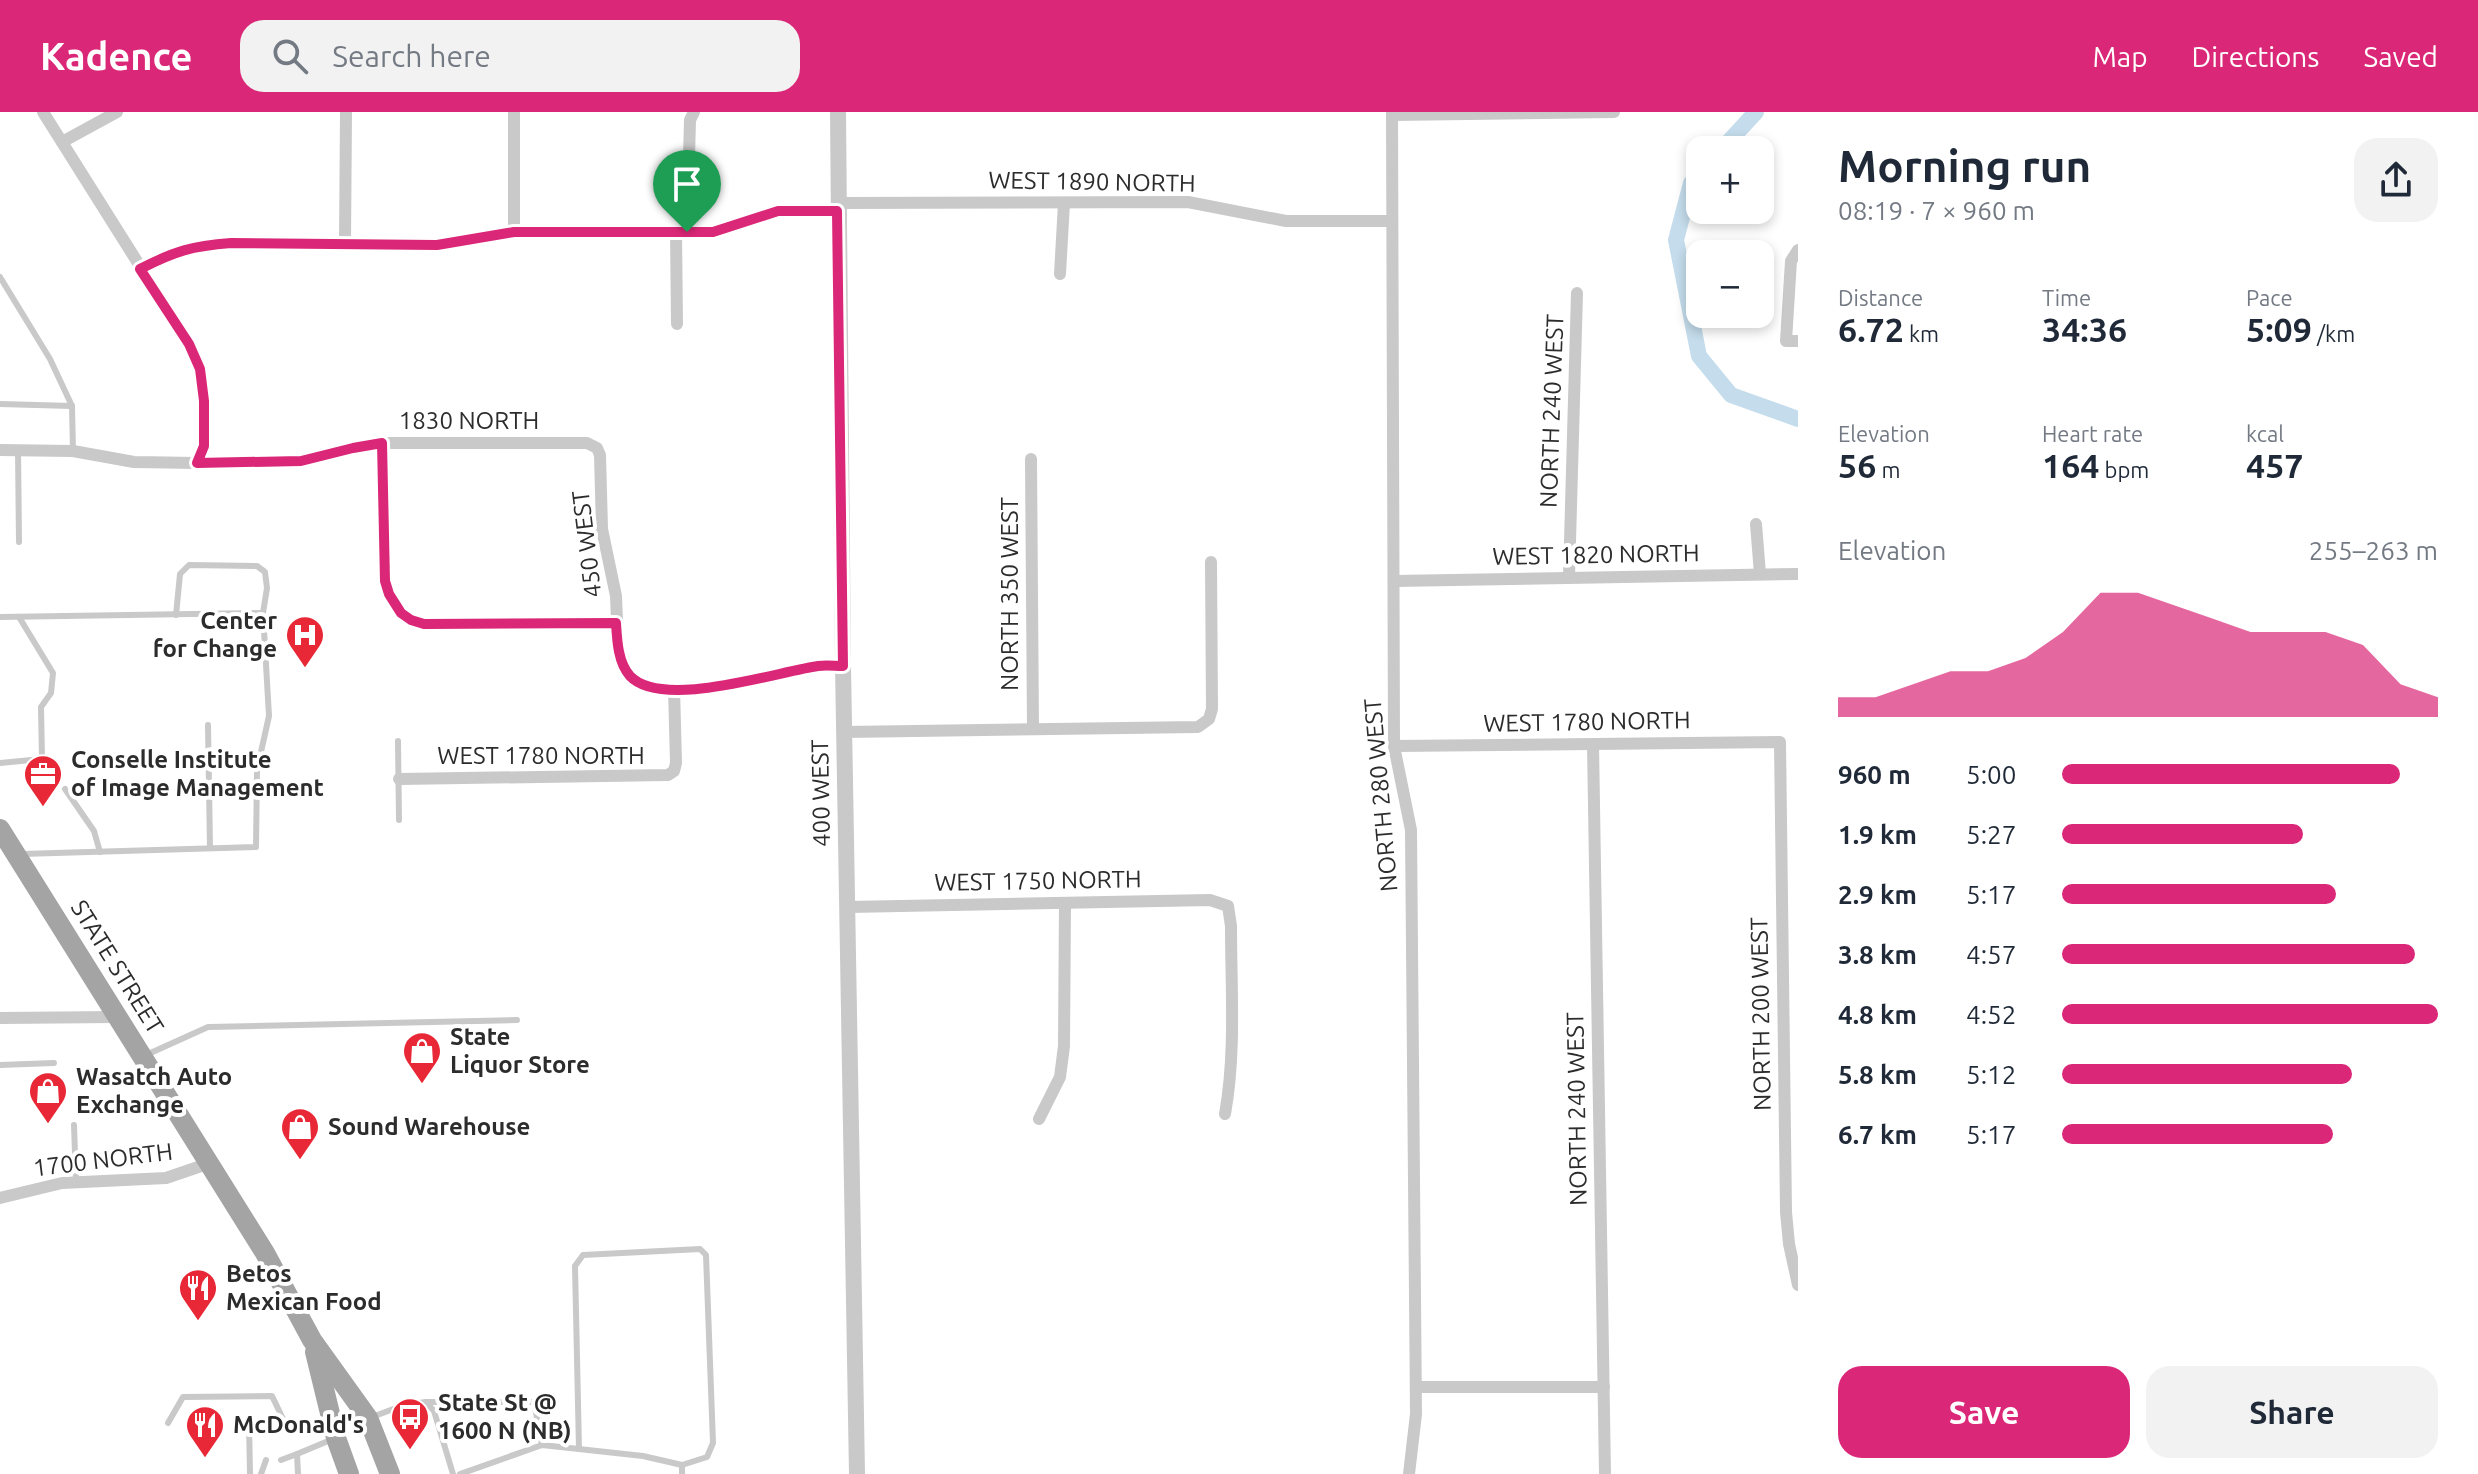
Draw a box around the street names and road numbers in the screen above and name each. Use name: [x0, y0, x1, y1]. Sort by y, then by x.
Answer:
street label: WEST 1890 NORTH: [988, 166, 1196, 197]
street label: NORTH 240 WEST: [1535, 314, 1568, 508]
street label: 1830 NORTH: [399, 407, 539, 434]
street label: 450 WEST: [567, 489, 606, 599]
street label: NORTH 350 WEST: [996, 497, 1023, 691]
street label: WEST 1820 NORTH: [1492, 539, 1700, 570]
street label: NORTH 280 WEST: [1359, 697, 1402, 893]
street label: WEST 1780 NORTH: [1483, 706, 1691, 737]
street label: 400 WEST: [806, 739, 835, 847]
street label: WEST 1780 NORTH: [437, 742, 645, 769]
street label: WEST 1750 NORTH: [934, 865, 1142, 896]
street label: STATE STREET: [66, 895, 169, 1038]
street label: NORTH 200 WEST: [1745, 917, 1776, 1111]
street label: NORTH 240 WEST: [1561, 1012, 1592, 1206]
street label: 1700 NORTH: [32, 1138, 174, 1181]

